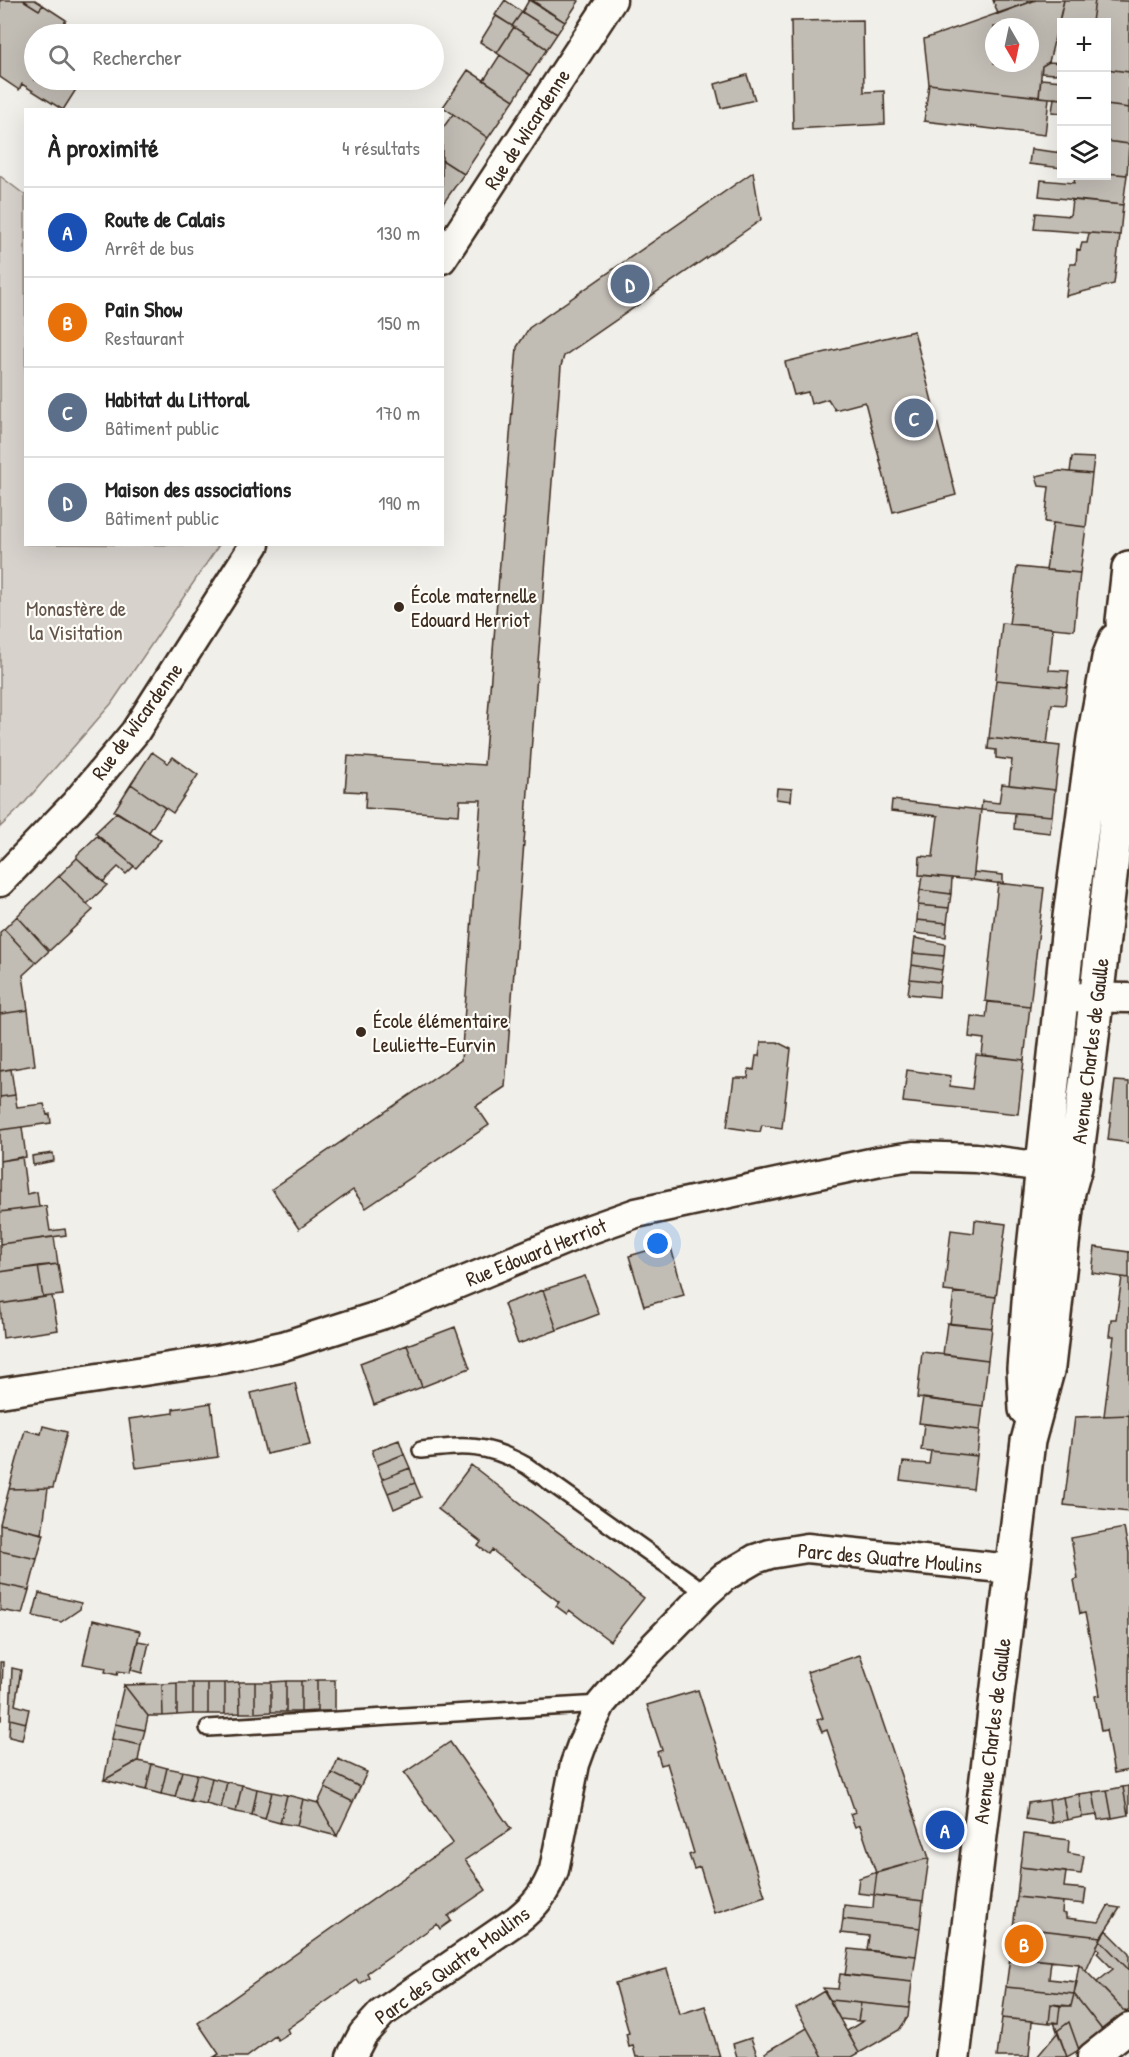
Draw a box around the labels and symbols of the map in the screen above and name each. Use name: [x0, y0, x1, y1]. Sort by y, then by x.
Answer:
north arrow: [985, 18, 1039, 72]
street label: Rue de Wicardenne: [477, 63, 577, 195]
pin: D: [610, 262, 650, 306]
pin: C: [894, 396, 934, 440]
place label: École maternelle Edouard Herriot: [411, 581, 537, 634]
park label: Monastère de la Visitation: [26, 594, 126, 647]
marker: École maternelle Edouard Herriot: [392, 600, 406, 614]
street label: Rue de Wicardenne: [85, 656, 189, 786]
street label: Avenue Charles de Gaulle: [1064, 956, 1116, 1146]
place label: École élémentaire Leuliette-Eurvin: [373, 1006, 509, 1059]
marker: École élémentaire Leuliette-Eurvin: [354, 1025, 368, 1039]
street label: Rue Edouard Herriot: [461, 1210, 611, 1293]
your location: [643, 1229, 672, 1258]
street label: Parc des Quatre Moulins: [797, 1535, 983, 1581]
street label: Avenue Charles de Gaulle: [966, 1636, 1018, 1826]
pin: A: [926, 1808, 964, 1852]
street label: Parc des Quatre Moulins: [369, 1899, 535, 2031]
pin: B: [1004, 1922, 1044, 1966]

